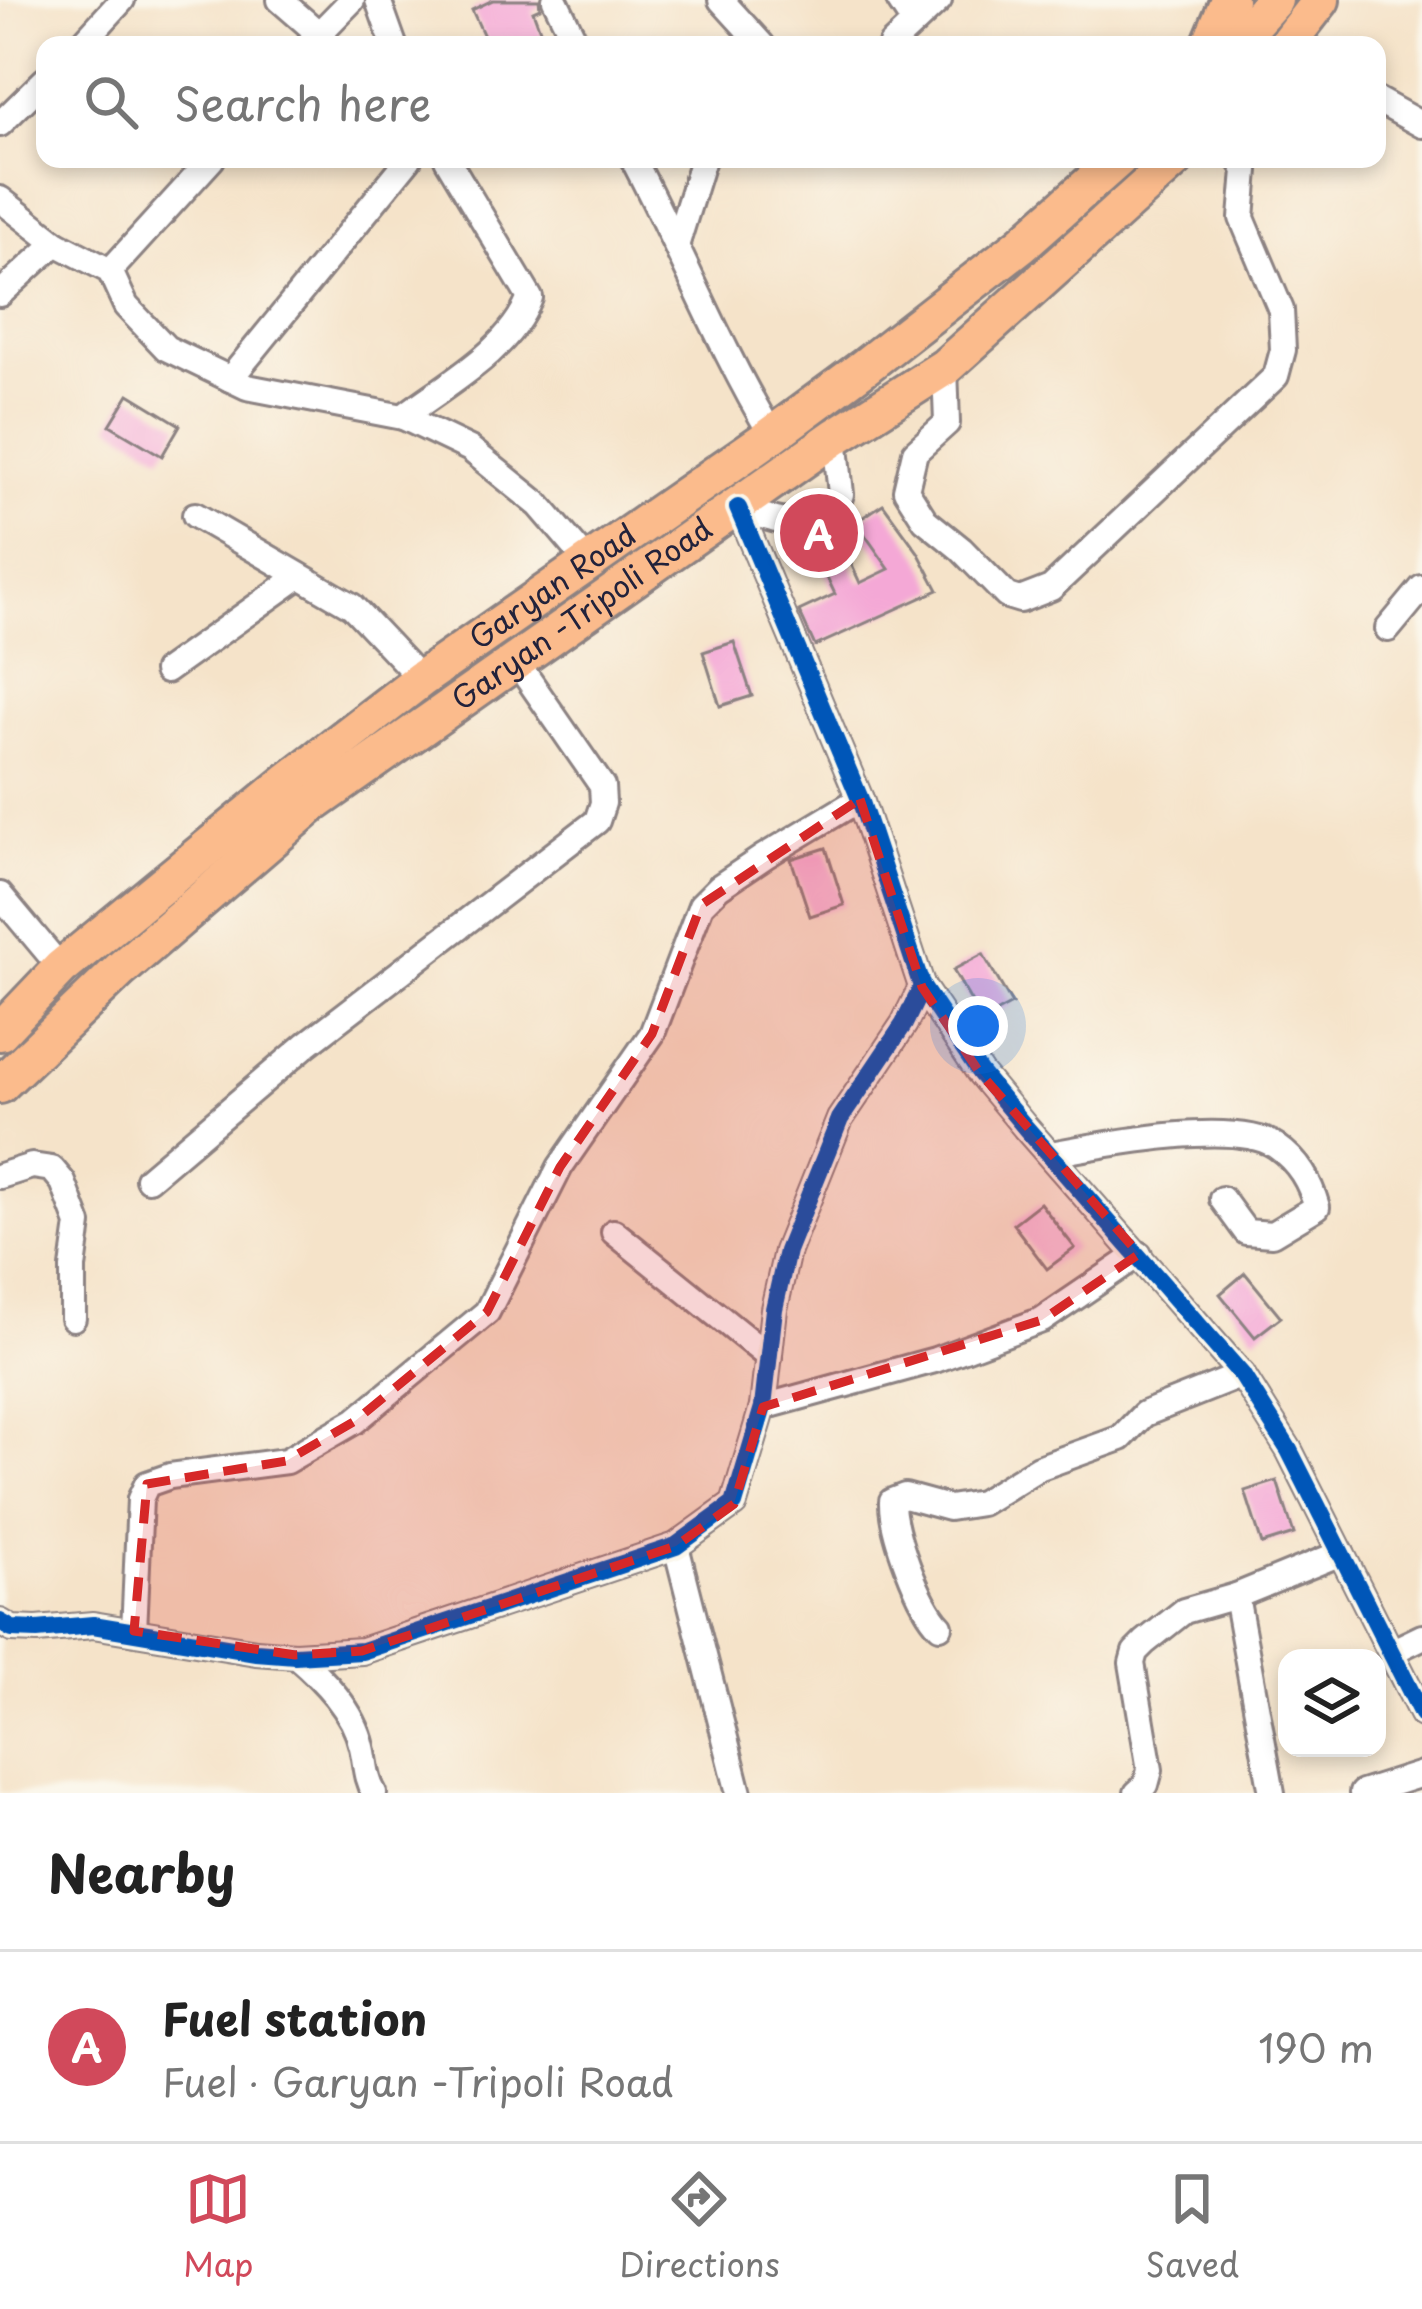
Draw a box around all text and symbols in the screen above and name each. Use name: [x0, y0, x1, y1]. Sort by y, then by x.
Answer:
search box: [36, 36, 1386, 168]
text: Search here: [174, 68, 431, 136]
icon: search: [78, 69, 144, 135]
pin: A: [780, 488, 858, 578]
street label: Garyan -Tripoli Road: [441, 505, 720, 720]
street label: Garyan Road: [459, 511, 644, 659]
your location: [948, 996, 1008, 1056]
map controls: [1278, 1649, 1386, 1757]
button: layers: [1278, 1649, 1386, 1757]
text: Nearby: [48, 1833, 235, 1910]
text: Fuel station: [162, 1983, 427, 2051]
text: A: [72, 2017, 102, 2076]
text: 190 m: [1258, 2017, 1374, 2076]
text: Fuel · Garyan -Tripoli Road: [162, 2051, 674, 2110]
tab: Map: [183, 2166, 253, 2288]
tab: Directions: [619, 2166, 780, 2288]
tab: Saved: [1145, 2166, 1239, 2288]

